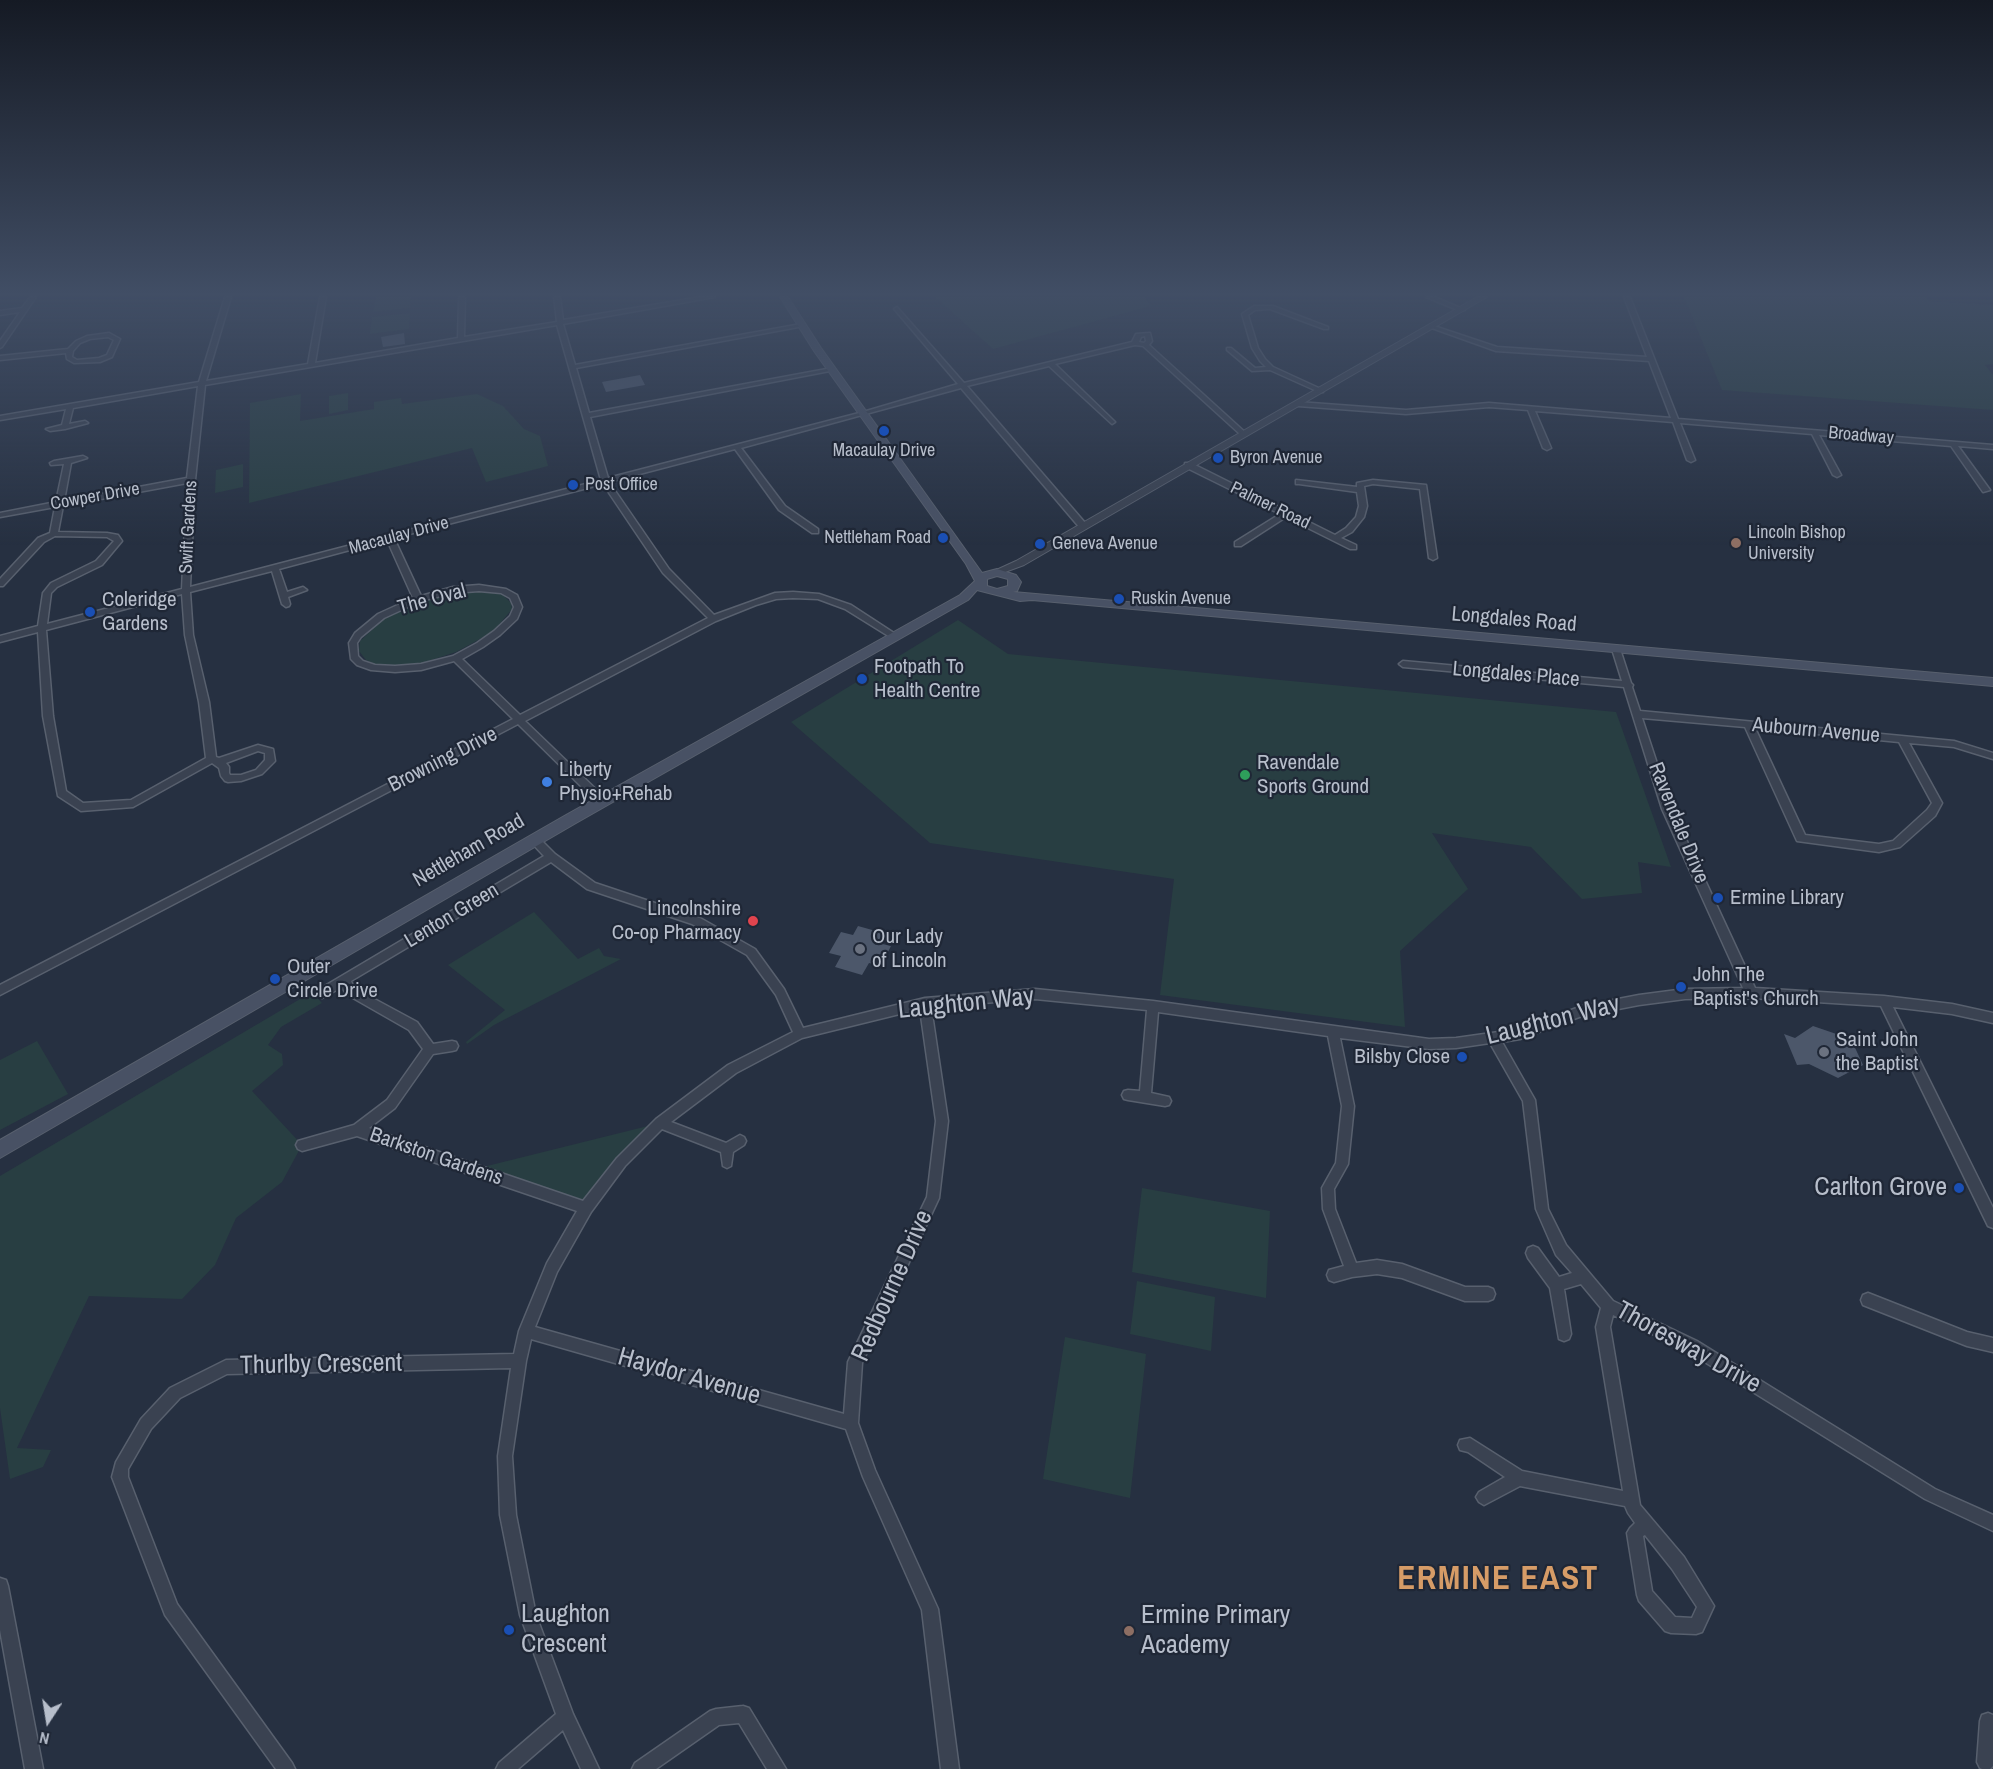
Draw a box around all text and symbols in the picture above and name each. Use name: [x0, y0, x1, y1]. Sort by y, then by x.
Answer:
street label: Broadway: [1827, 422, 1895, 450]
marker: Macaulay Drive: [877, 424, 891, 438]
place label: Macaulay Drive: [833, 440, 935, 462]
place label: Byron Avenue: [1230, 447, 1322, 469]
marker: Byron Avenue: [1211, 451, 1225, 465]
place label: Post Office: [585, 474, 658, 496]
street label: Palmer Road: [1227, 477, 1313, 535]
marker: Post Office: [566, 478, 580, 492]
street label: Cowper Drive: [49, 479, 141, 515]
street label: Swift Gardens: [176, 480, 202, 574]
street label: Macaulay Drive: [347, 512, 451, 560]
place label: Lincoln Bishop University: [1748, 522, 1846, 564]
place label: Nettleham Road: [824, 527, 931, 549]
marker: Nettleham Road: [936, 531, 950, 545]
place label: Geneva Avenue: [1052, 533, 1158, 555]
marker: Lincoln Bishop University: [1729, 536, 1743, 550]
marker: Geneva Avenue: [1033, 537, 1047, 551]
street label: The Oval: [395, 579, 469, 621]
place label: Coleridge Gardens: [102, 587, 177, 637]
place label: Ruskin Avenue: [1131, 588, 1231, 610]
marker: Ruskin Avenue: [1112, 592, 1126, 606]
street label: Longdales Road: [1450, 602, 1578, 638]
marker: Coleridge Gardens: [83, 605, 97, 619]
place label: Footpath To Health Centre: [874, 654, 980, 704]
street label: Longdales Place: [1451, 657, 1581, 693]
marker: Footpath To Health Centre: [855, 672, 869, 686]
street label: Aubourn Avenue: [1751, 713, 1881, 749]
street label: Browning Drive: [384, 722, 502, 798]
place label: Ravendale Sports Ground: [1257, 750, 1369, 800]
place label: Liberty Physio+Rehab: [559, 757, 672, 807]
street label: Ravendale Drive: [1642, 759, 1714, 887]
marker: Ravendale Sports Ground: [1238, 768, 1252, 782]
marker: Liberty Physio+Rehab: [540, 775, 554, 789]
street label: Nettleham Road: [409, 809, 529, 893]
street label: Lenton Green: [400, 878, 504, 954]
place label: Ermine Library: [1730, 885, 1844, 911]
marker: Ermine Library: [1711, 891, 1725, 905]
place label: Lincolnshire Co-op Pharmacy: [612, 896, 741, 946]
marker: Lincolnshire Co-op Pharmacy: [746, 914, 760, 928]
place label: Our Lady of Lincoln: [872, 924, 947, 974]
marker: Our Lady of Lincoln: [853, 942, 867, 956]
place label: Outer Circle Drive: [287, 954, 378, 1004]
place label: John The Baptist's Church: [1693, 962, 1819, 1012]
marker: Outer Circle Drive: [268, 972, 282, 986]
marker: John The Baptist's Church: [1674, 980, 1688, 994]
street label: Laughton Way: [896, 981, 1036, 1027]
street label: Laughton Way: [1483, 989, 1623, 1053]
place label: Saint John the Baptist: [1836, 1027, 1918, 1077]
place label: Bilsby Close: [1354, 1044, 1450, 1070]
marker: Saint John the Baptist: [1817, 1045, 1831, 1059]
marker: Bilsby Close: [1455, 1050, 1469, 1064]
street label: Barkston Gardens: [366, 1122, 506, 1192]
place label: Carlton Grove: [1814, 1172, 1947, 1204]
marker: Carlton Grove: [1952, 1181, 1966, 1195]
street label: Redbourne Drive: [846, 1206, 940, 1366]
street label: Thoresway Drive: [1610, 1295, 1766, 1401]
street label: Haydor Avenue: [614, 1342, 764, 1412]
street label: Thurlby Crescent: [240, 1348, 402, 1382]
district label: ERMINE EAST: [1397, 1560, 1599, 1600]
place label: Laughton Crescent: [521, 1599, 610, 1660]
place label: Ermine Primary Academy: [1141, 1600, 1290, 1661]
marker: Laughton Crescent: [502, 1623, 516, 1637]
marker: Ermine Primary Academy: [1122, 1624, 1136, 1638]
north arrow: [18, 1691, 78, 1751]
text: N: [37, 1727, 51, 1750]

